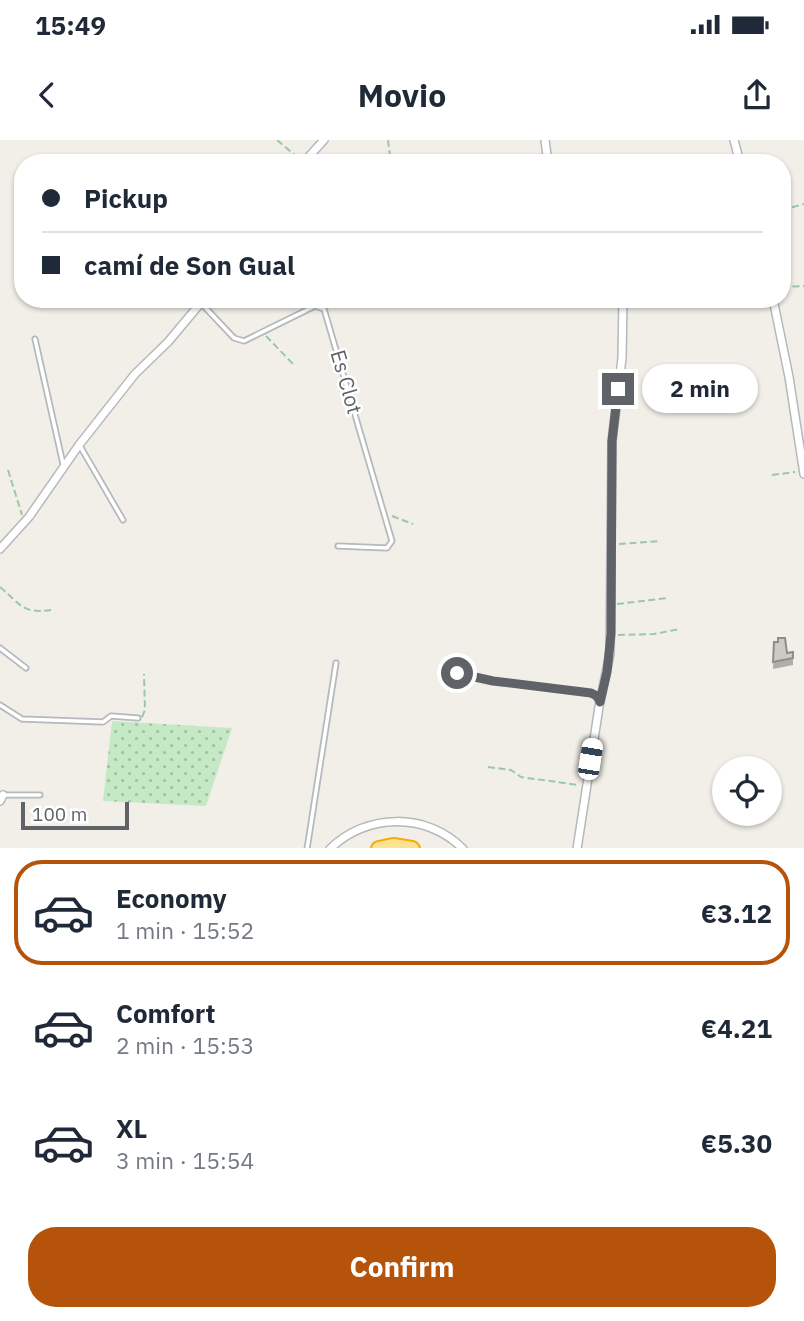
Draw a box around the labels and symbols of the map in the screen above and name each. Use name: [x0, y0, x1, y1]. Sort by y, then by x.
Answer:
street label: Es Clot: [325, 346, 369, 417]
callout: 2 min: [642, 364, 758, 414]
route end: [602, 373, 634, 405]
route start: [441, 657, 473, 689]
car: [577, 737, 604, 781]
scale bar: [21, 800, 130, 831]

